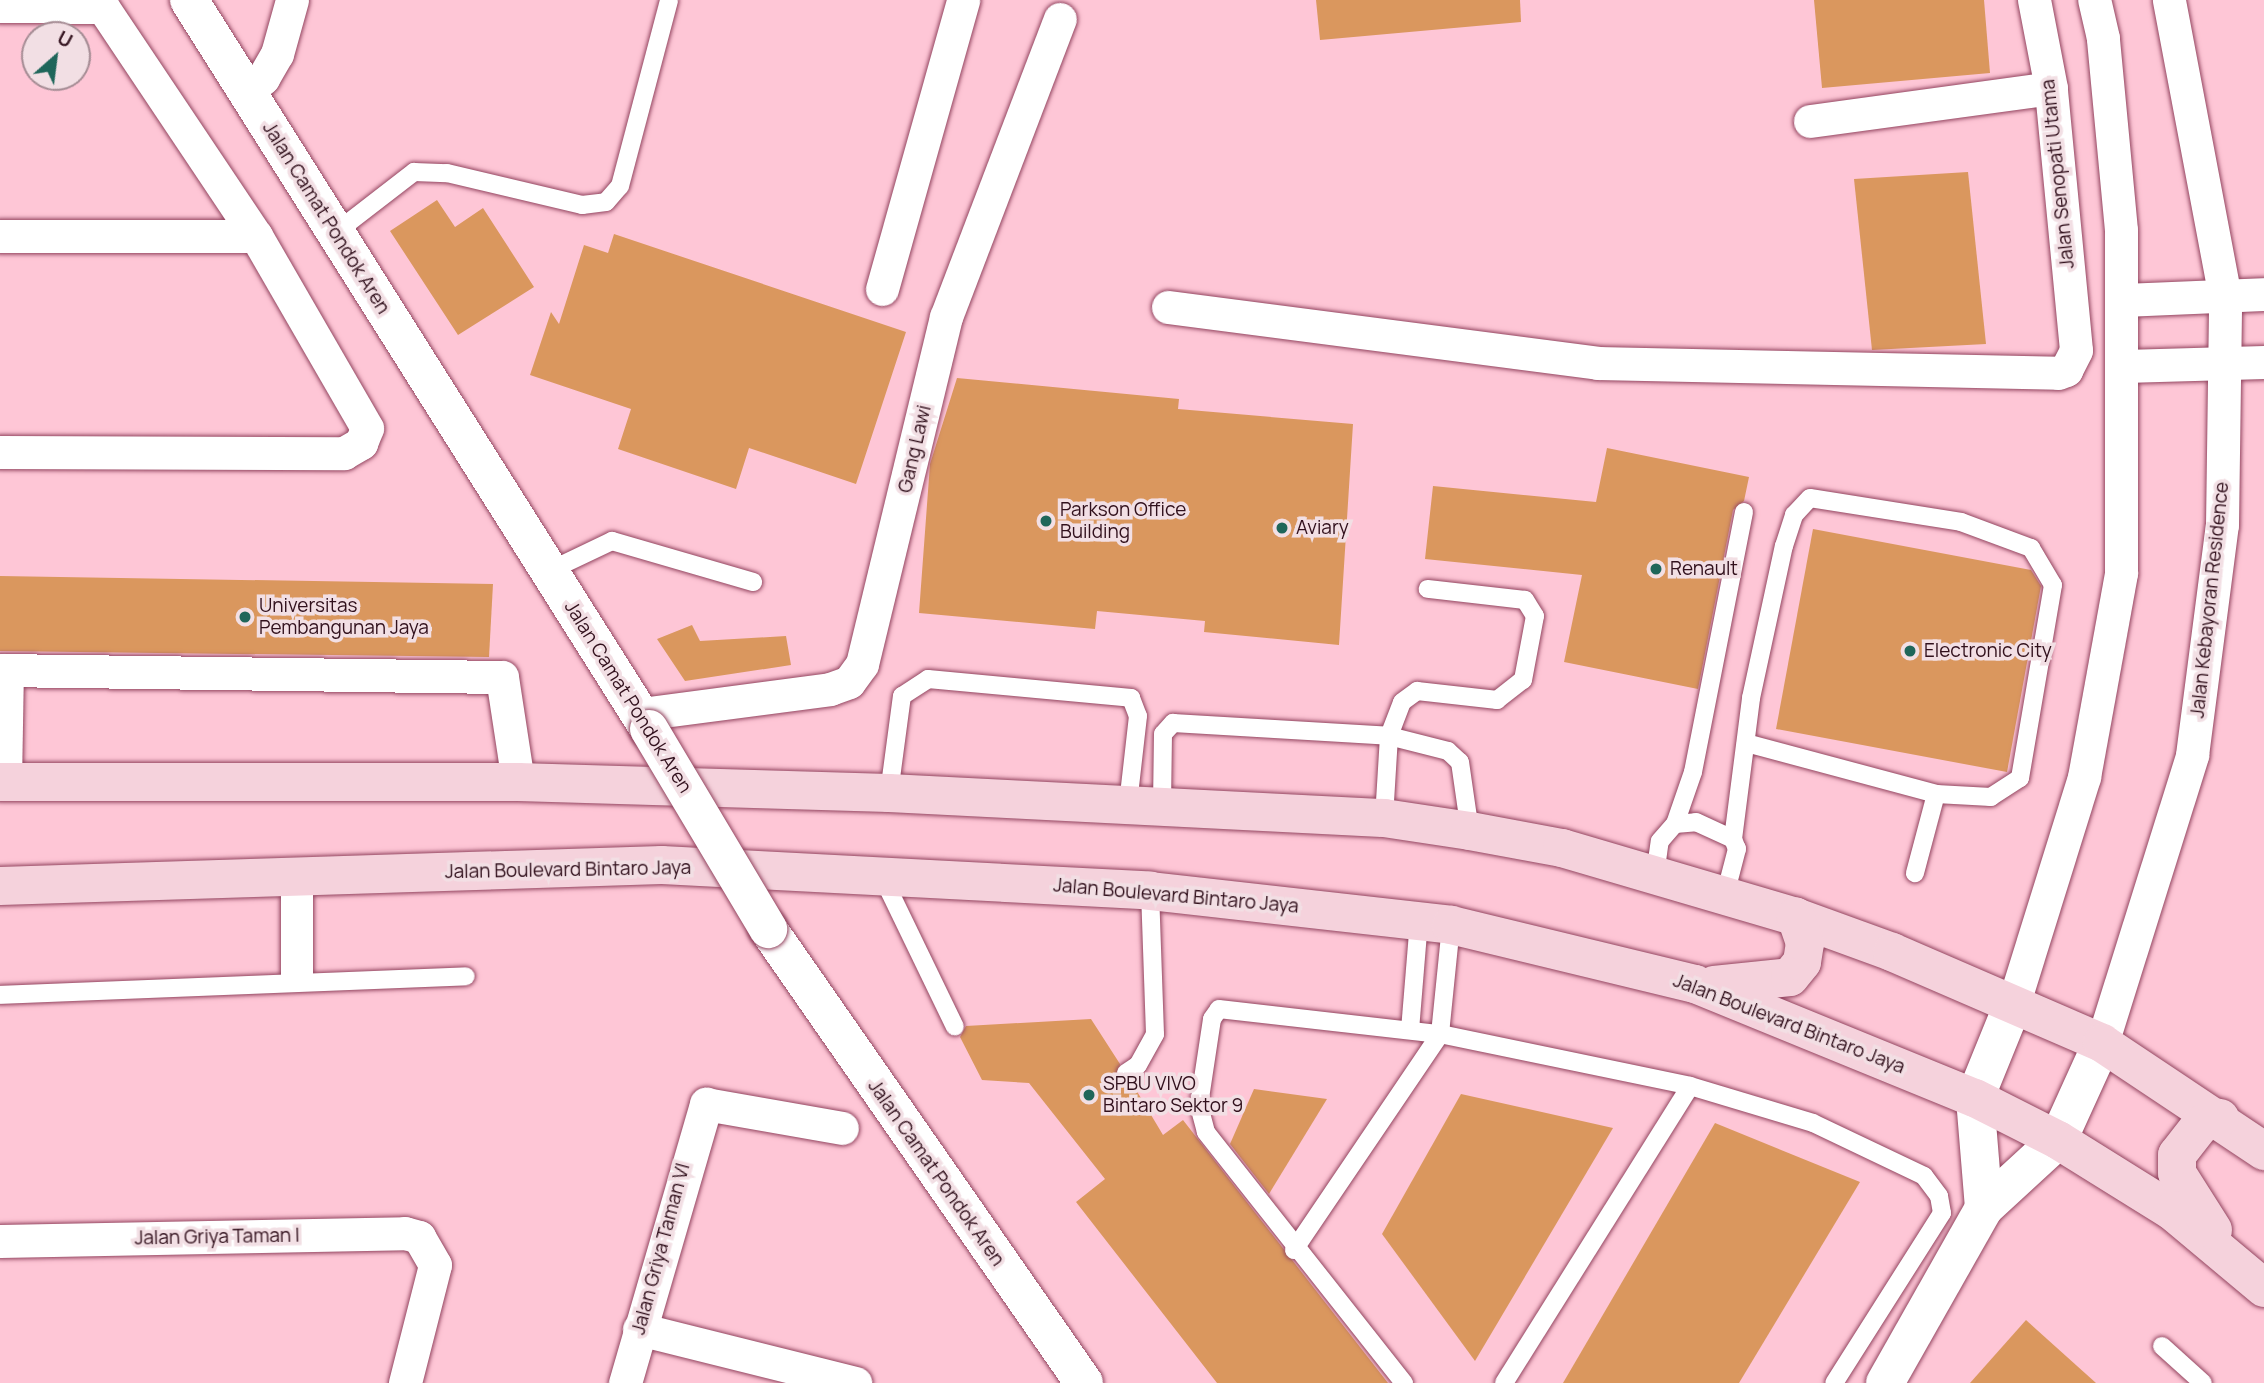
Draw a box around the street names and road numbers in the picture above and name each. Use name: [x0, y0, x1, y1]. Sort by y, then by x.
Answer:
street label: Jalan Senopati Utama: [2037, 78, 2079, 270]
street label: Jalan Camat Pondok Aren: [257, 118, 395, 318]
street label: Gang Lawi: [894, 403, 936, 495]
street label: Jalan Kebayoran Residence: [2186, 481, 2234, 719]
street label: Jalan Camat Pondok Aren: [559, 597, 697, 797]
street label: Jalan Boulevard Bintaro Jaya: [445, 856, 691, 884]
street label: Jalan Boulevard Bintaro Jaya: [1052, 874, 1300, 918]
street label: Jalan Boulevard Bintaro Jaya: [1670, 969, 1908, 1079]
street label: Jalan Camat Pondok Aren: [863, 1076, 1009, 1270]
street label: Jalan Griya Taman VI: [627, 1161, 695, 1337]
street label: Jalan Griya Taman I: [134, 1224, 300, 1250]

